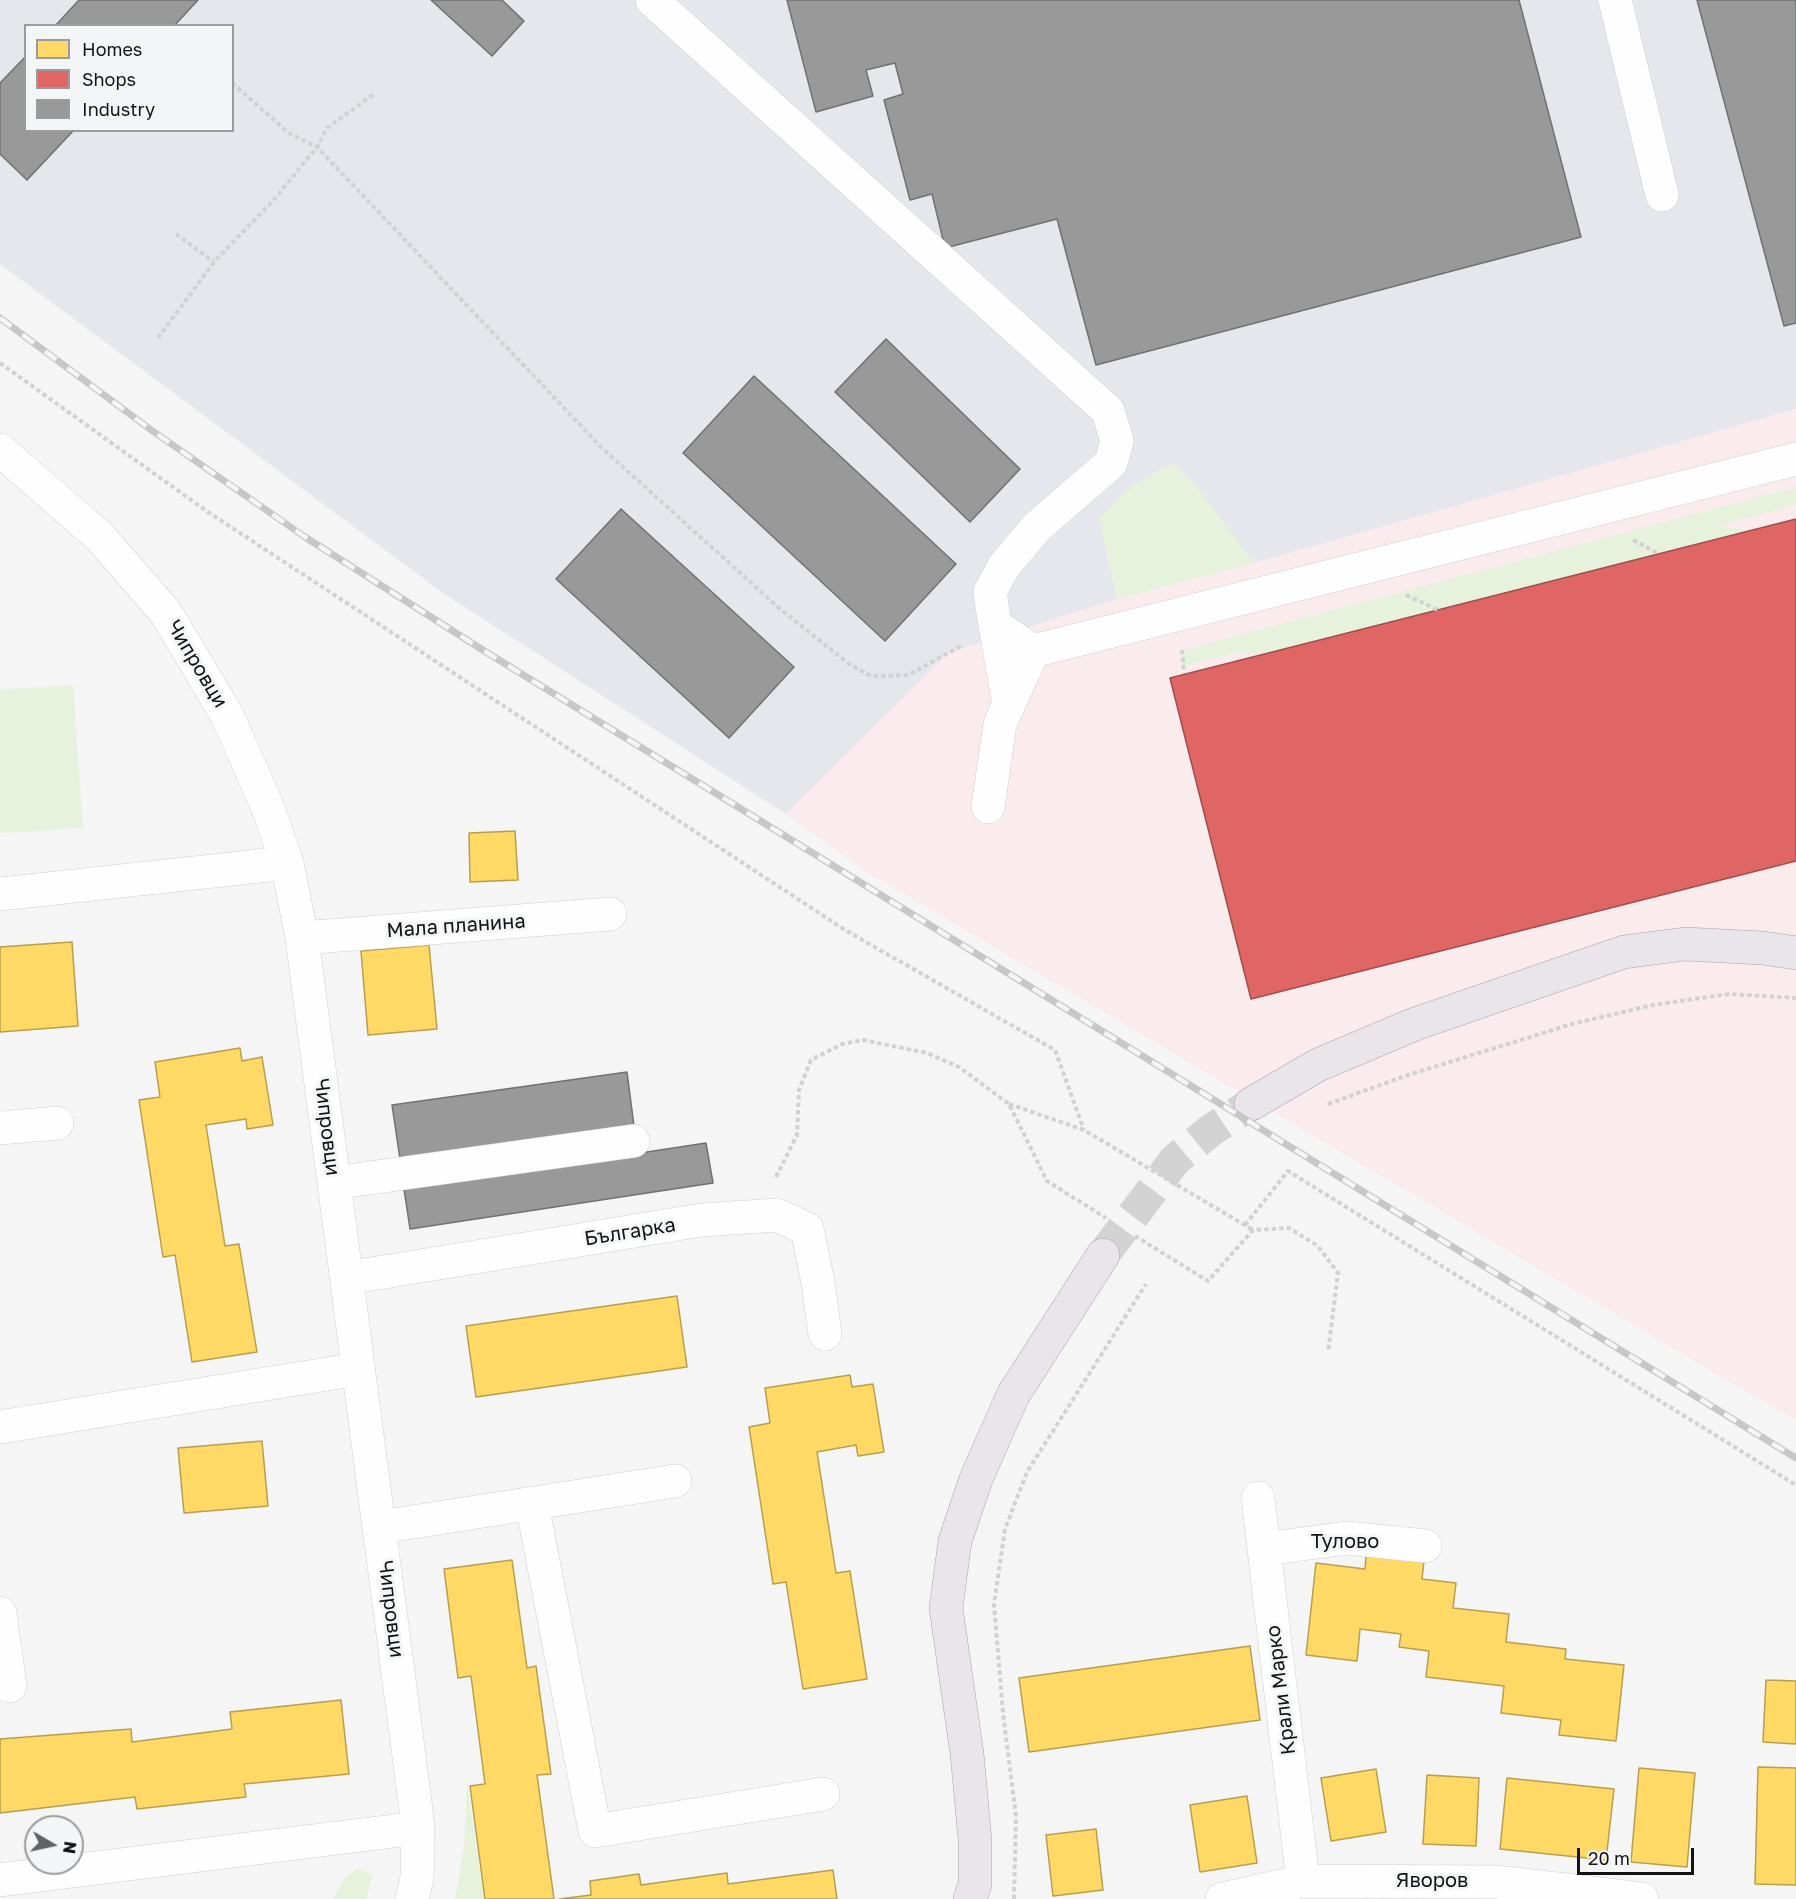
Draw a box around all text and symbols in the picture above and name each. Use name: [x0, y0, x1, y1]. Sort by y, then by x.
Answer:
legend: [24, 24, 234, 132]
text: Homes: [82, 38, 142, 60]
text: Shops: [82, 68, 136, 90]
text: Industry: [82, 98, 155, 120]
street label: Чипровци: [162, 616, 232, 712]
street label: Мала планина: [386, 909, 526, 943]
street label: Чипровци: [309, 1077, 345, 1177]
street label: Българка: [583, 1213, 677, 1251]
street label: Тулово: [1311, 1530, 1379, 1554]
street label: Чипровци: [373, 1559, 409, 1659]
street label: Крали Марко: [1261, 1624, 1301, 1756]
north arrow: [24, 1815, 84, 1875]
scale bar: [1580, 1836, 1697, 1874]
text: N: [59, 1840, 81, 1855]
text: 20 m: [1588, 1847, 1630, 1869]
street label: Яворов: [1396, 1869, 1468, 1893]

